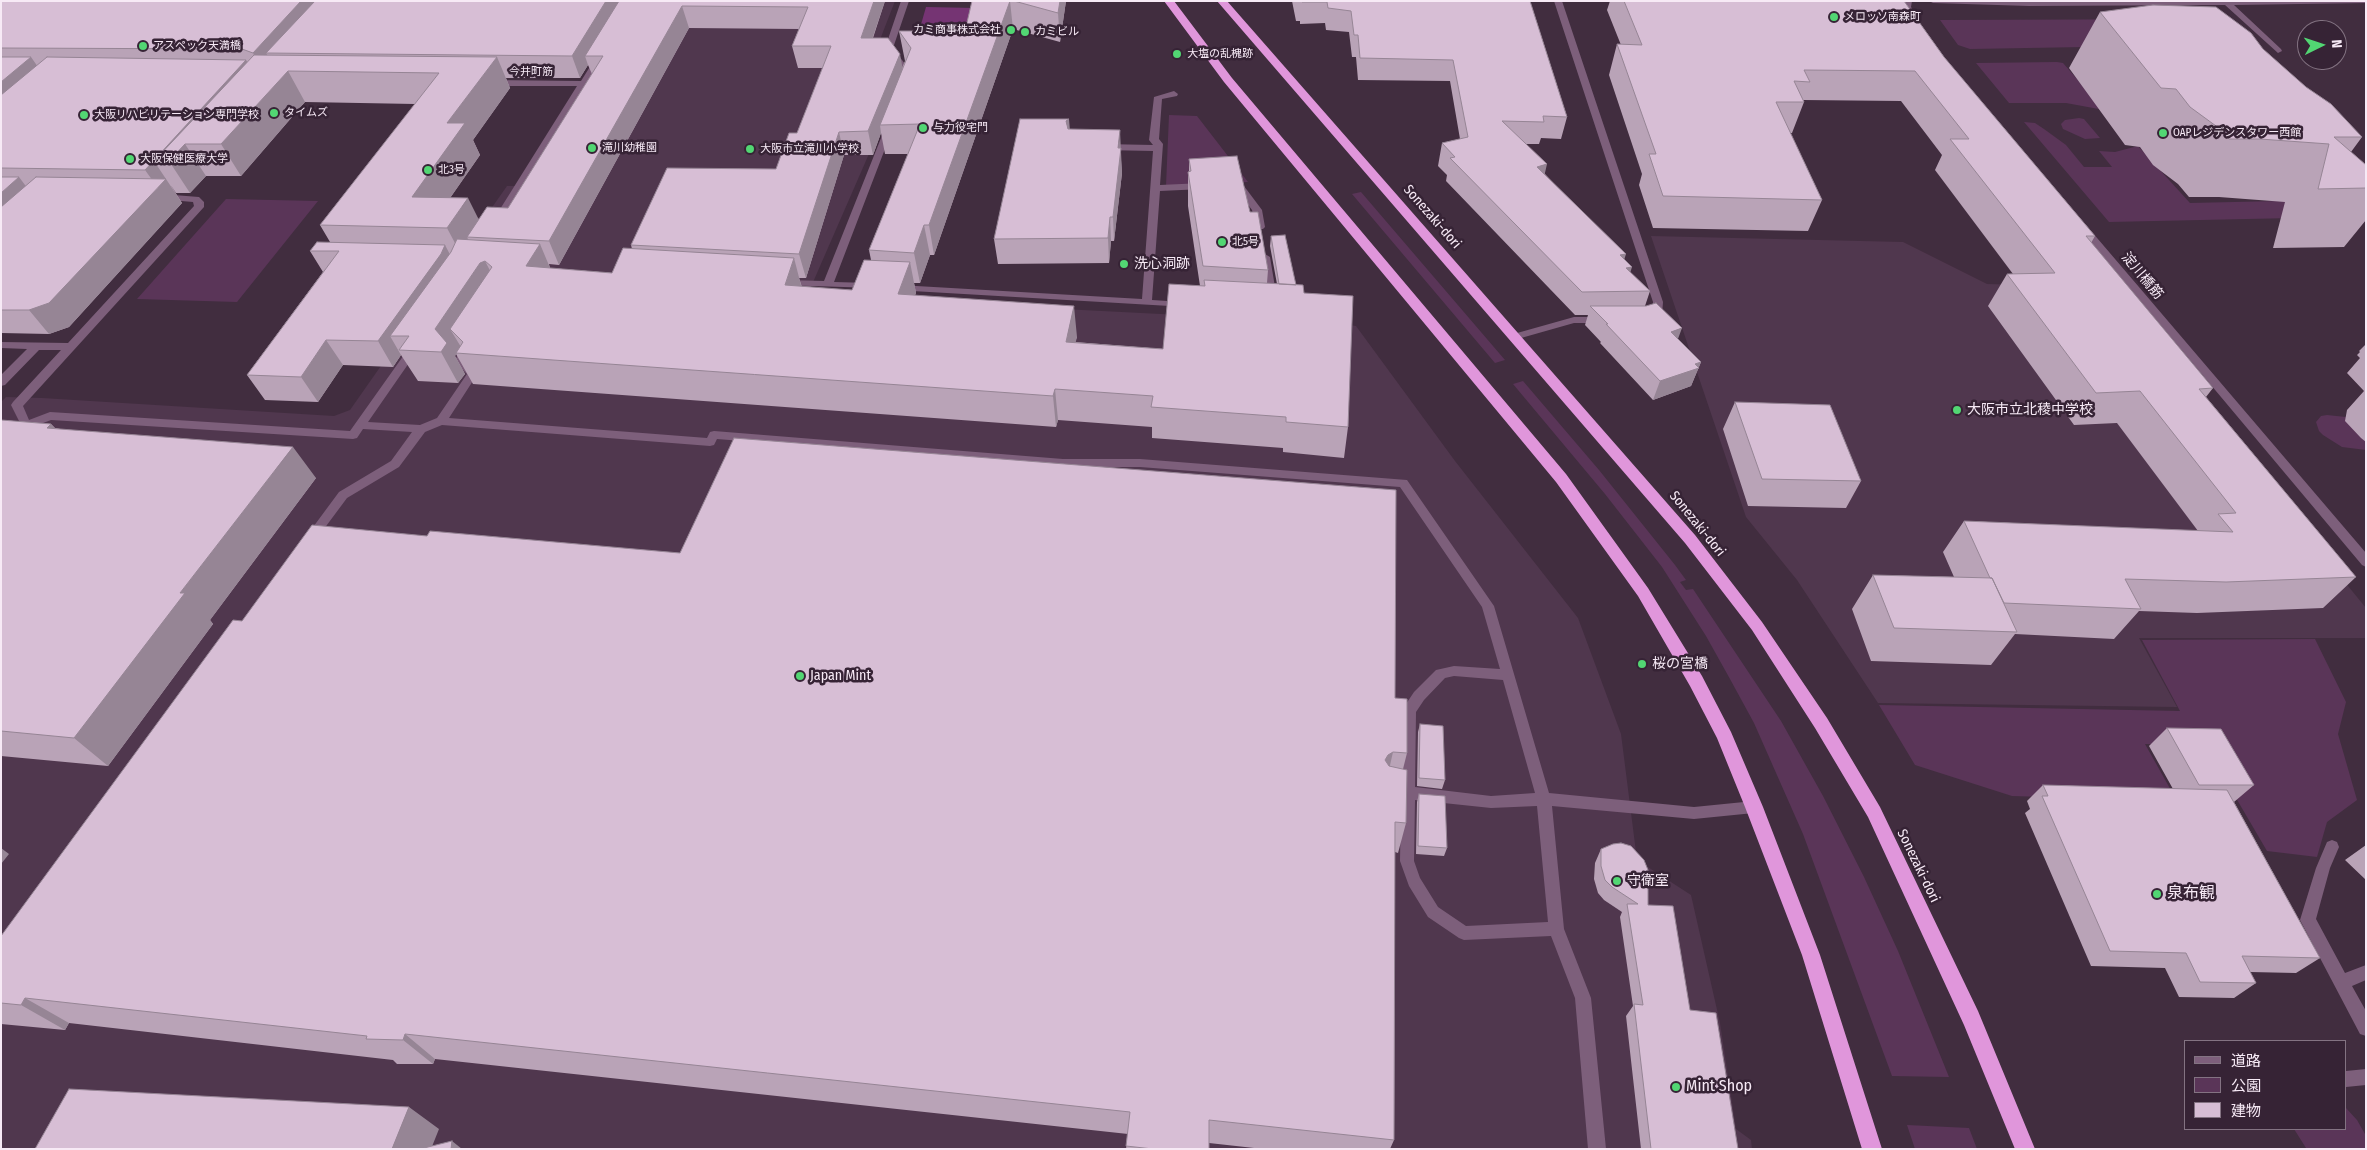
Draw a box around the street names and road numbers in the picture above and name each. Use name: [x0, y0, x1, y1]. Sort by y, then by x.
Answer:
street label: 今井町筋: [509, 65, 553, 79]
street label: Sonezaki-dori: [1400, 182, 1464, 252]
street label: 淀川橋筋: [2118, 249, 2166, 303]
street label: Sonezaki-dori: [1666, 488, 1728, 560]
street label: Sonezaki-dori: [1893, 827, 1943, 905]

